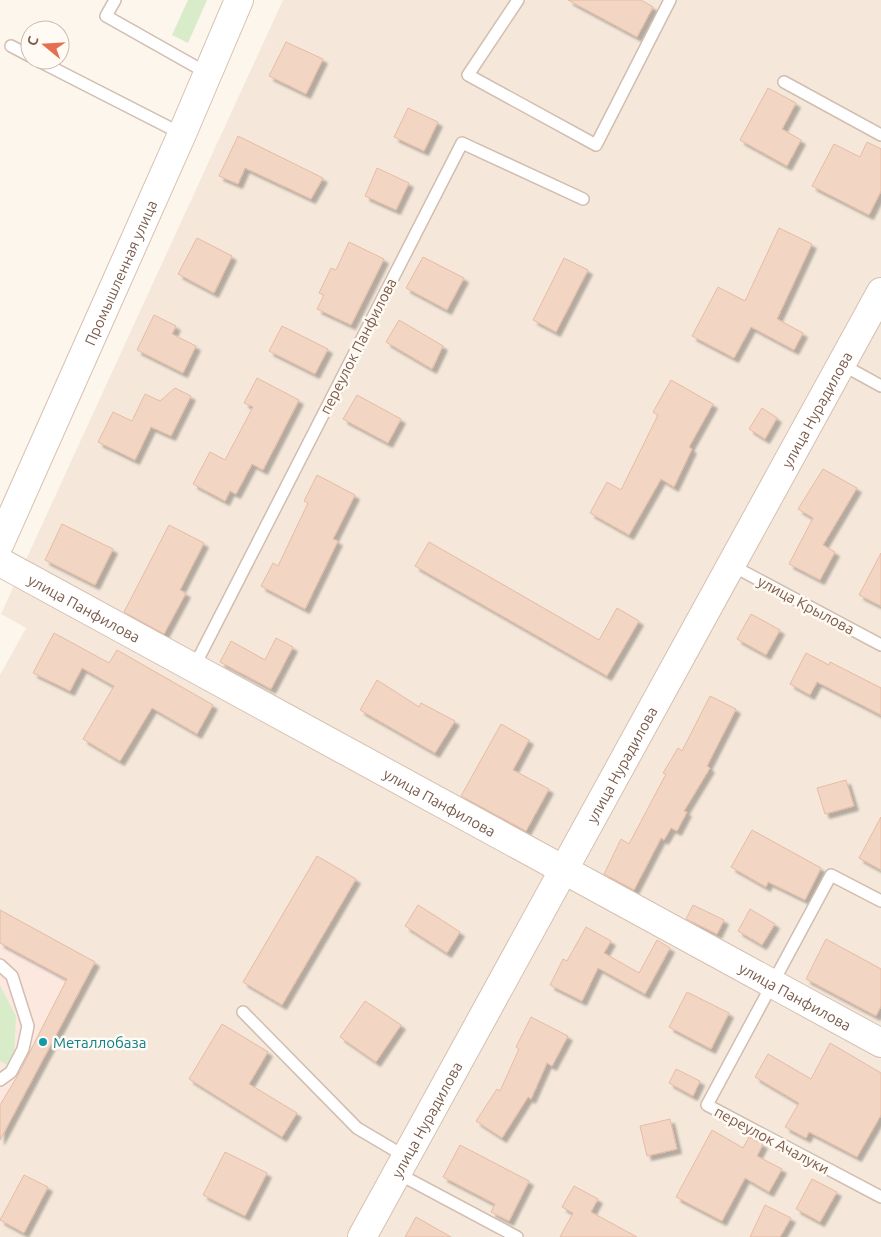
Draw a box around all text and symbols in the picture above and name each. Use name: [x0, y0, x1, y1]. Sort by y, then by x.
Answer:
north arrow: [20, 20, 70, 70]
text: С: [24, 34, 42, 48]
street label: Промышленная улица: [81, 197, 160, 348]
street label: переулок Панфилова: [316, 275, 400, 417]
street label: улица Нурадилова: [778, 349, 855, 471]
street label: улица Панфилова: [25, 571, 143, 645]
street label: улица Крылова: [755, 572, 857, 638]
street label: улица Нурадилова: [583, 704, 660, 826]
street label: улица Панфилова: [381, 765, 499, 840]
street label: улица Панфилова: [736, 959, 854, 1034]
place label: Металлобаза: [53, 1034, 146, 1051]
marker: Металлобаза: [37, 1036, 49, 1048]
street label: улица Нурадилова: [388, 1058, 465, 1181]
street label: переулок Ачалуки: [712, 1103, 832, 1177]

